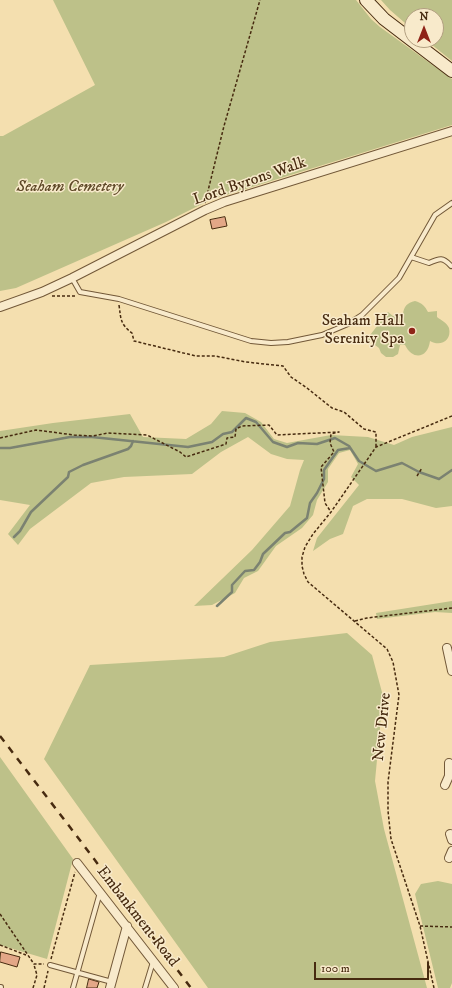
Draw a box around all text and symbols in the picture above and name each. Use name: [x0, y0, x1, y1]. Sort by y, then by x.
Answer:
north arrow: [404, 8, 444, 48]
text: N: [419, 10, 429, 24]
street label: Lord Byrons Walk: [191, 154, 309, 210]
park label: Seaham Cemetery: [16, 178, 124, 198]
place label: Seaham Hall Serenity Spa: [322, 312, 404, 350]
marker: Seaham Hall Serenity Spa: [407, 326, 417, 336]
street label: New Drive: [370, 692, 396, 762]
street label: Embankment Road: [92, 863, 182, 971]
scale bar: [316, 954, 431, 980]
text: 100 m: [321, 961, 350, 976]

